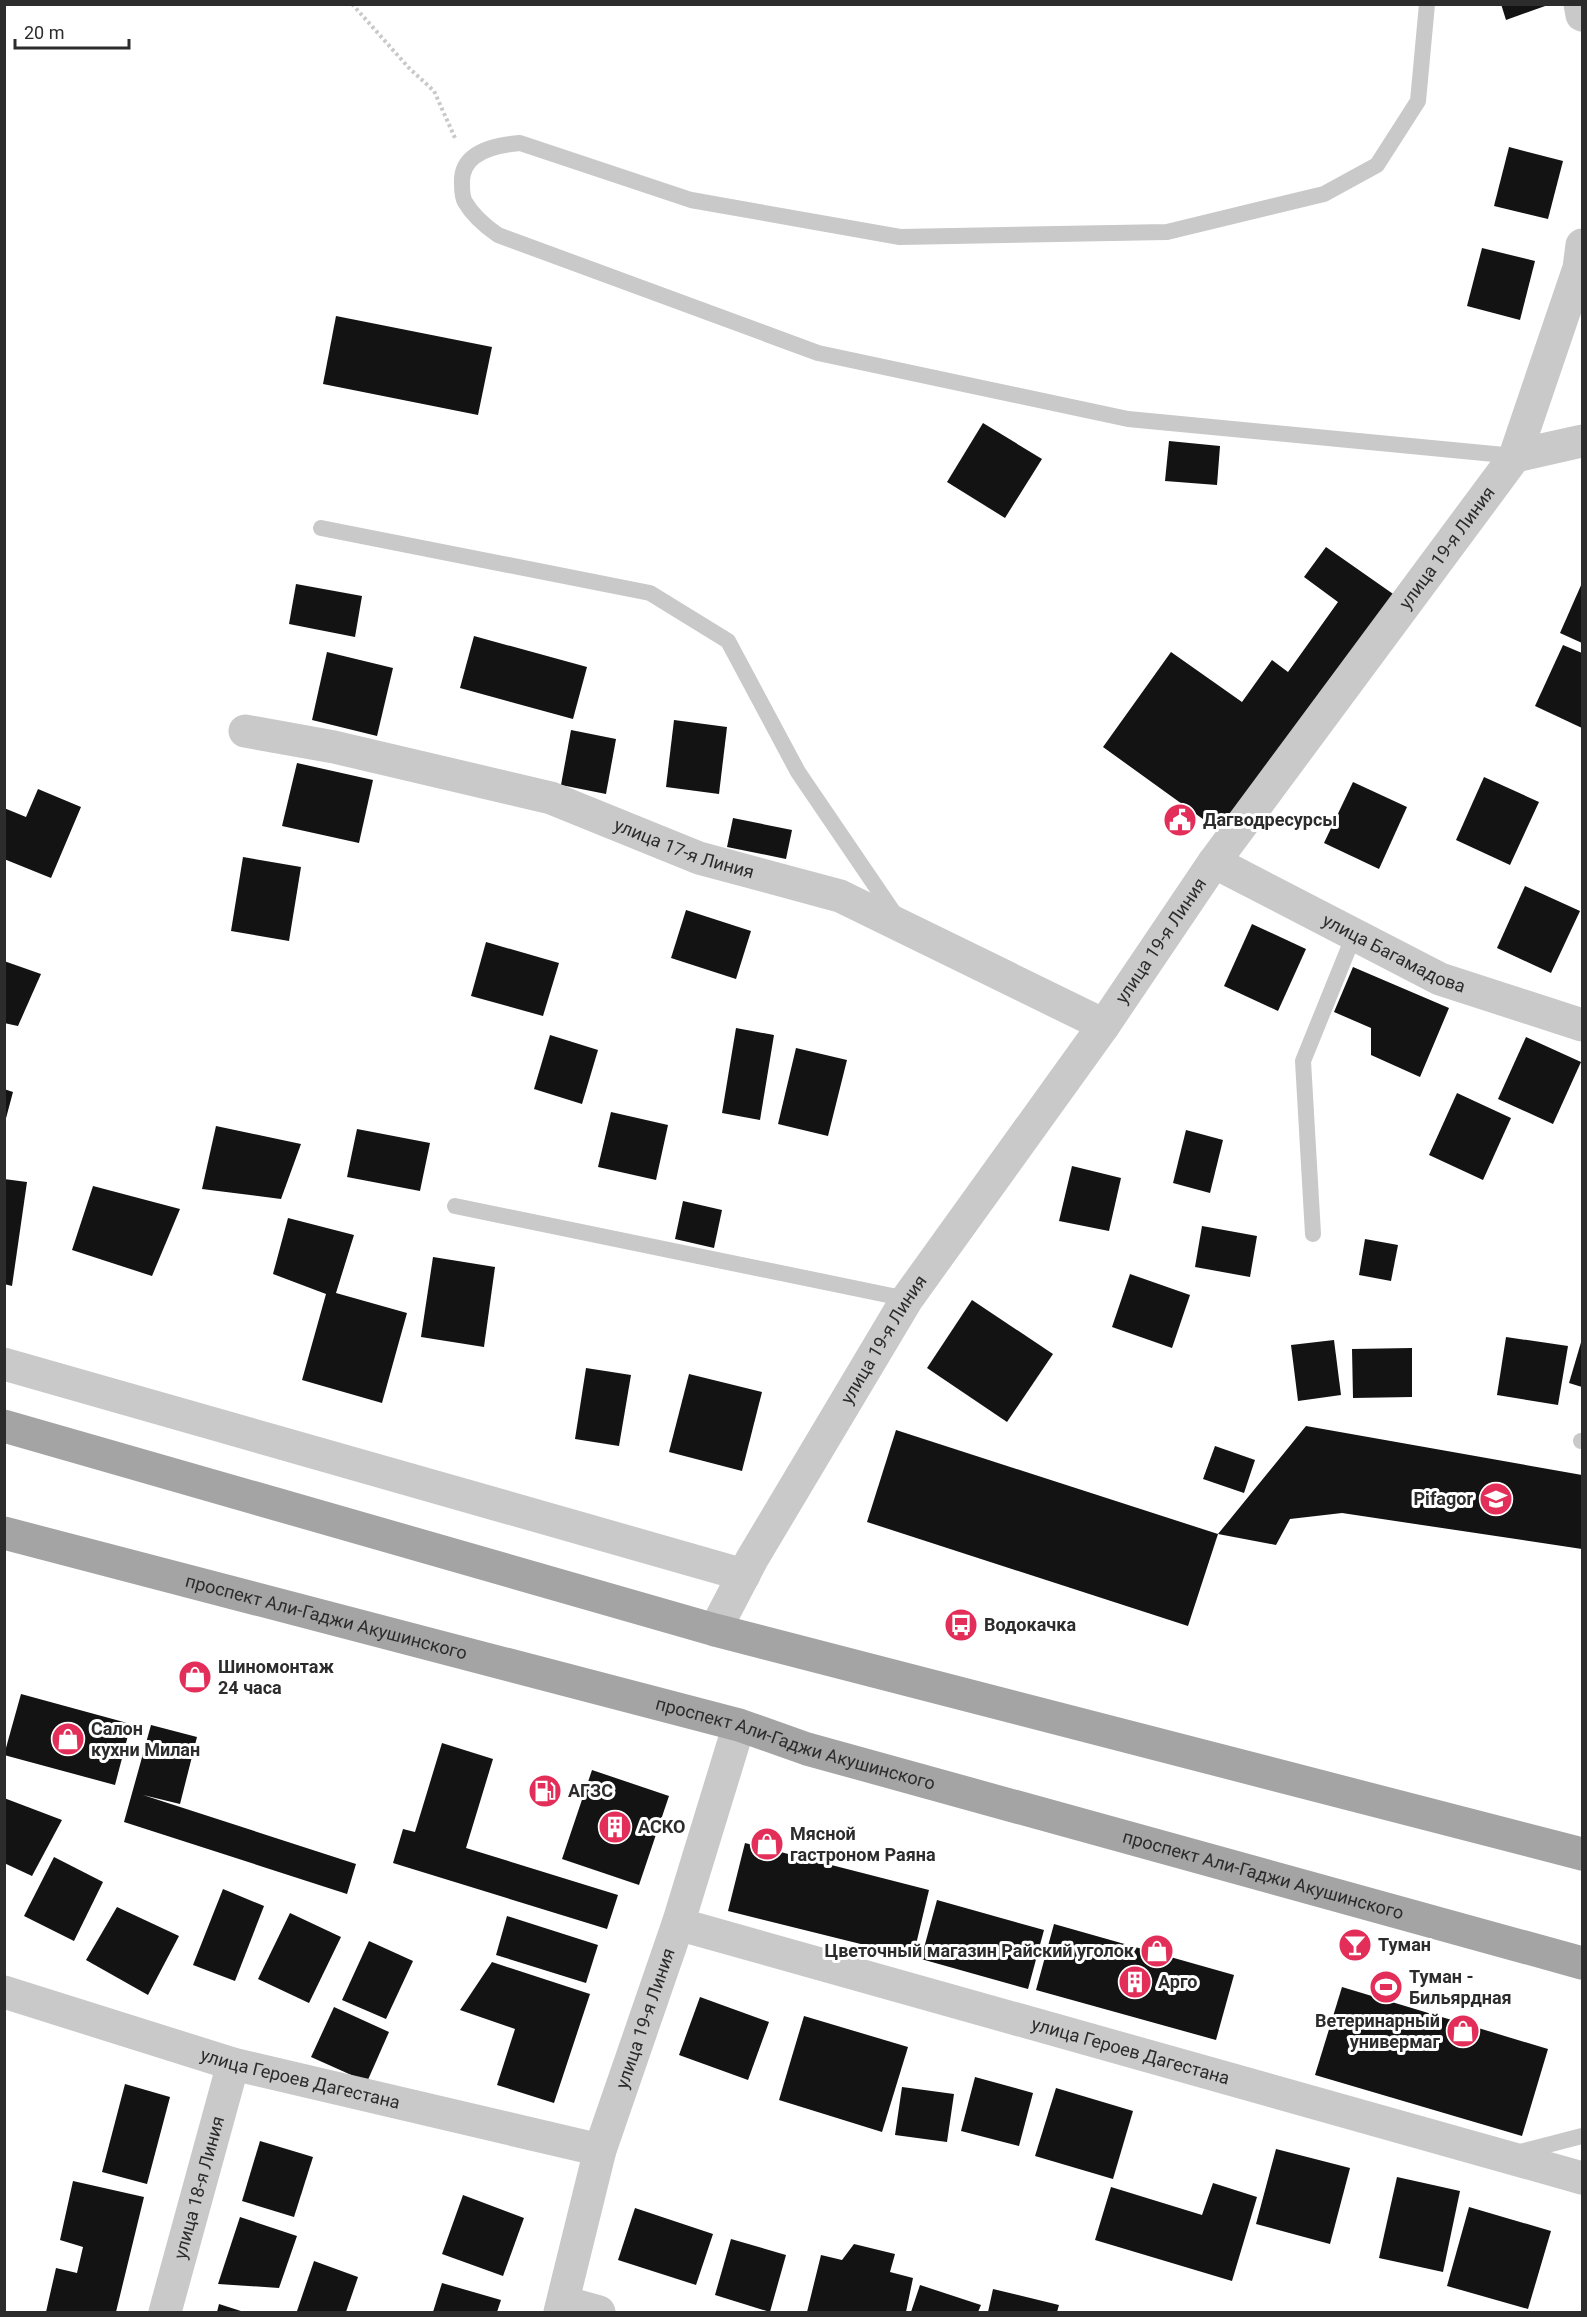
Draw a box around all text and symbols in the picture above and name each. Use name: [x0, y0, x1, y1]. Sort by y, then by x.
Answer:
scale bar: [15, 12, 129, 50]
text: 20 m: [24, 22, 64, 43]
street label: улица 19-я Линия: [1394, 482, 1499, 613]
public building icon: Дагводресурсы: [1162, 802, 1198, 838]
place label: Дагводресурсы: [1203, 809, 1337, 830]
street label: улица 17-я Линия: [611, 814, 757, 882]
street label: улица 19-я Линия: [1111, 873, 1210, 1007]
street label: улица Багамадова: [1319, 909, 1468, 996]
street label: улица 19-я Линия: [836, 1271, 931, 1408]
school or university icon: Pifagor: [1478, 1481, 1514, 1517]
place label: Pifagor: [1414, 1488, 1473, 1509]
street label: проспект Али-Гаджи Акушинского: [183, 1570, 469, 1664]
bus stop icon: Водокачка: [943, 1607, 979, 1643]
place label: Водокачка: [984, 1614, 1076, 1635]
place label: Шиномонтаж 24 часа: [218, 1656, 334, 1698]
shop icon: Шиномонтаж 24 часа: [177, 1659, 213, 1695]
street label: проспект Али-Гаджи Акушинского: [653, 1693, 938, 1794]
place label: Салон кухни Милан: [91, 1718, 200, 1760]
shop icon: Салон кухни Милан: [50, 1721, 86, 1757]
fuel station icon: АГЗС: [527, 1773, 563, 1809]
place label: АГЗС: [568, 1780, 613, 1801]
building icon: АСКО: [597, 1809, 633, 1845]
place label: АСКО: [638, 1816, 685, 1837]
place label: Мясной гастроном Раяна: [790, 1823, 936, 1865]
shop icon: Мясной гастроном Раяна: [749, 1826, 785, 1862]
street label: проспект Али-Гаджи Акушинского: [1121, 1826, 1406, 1923]
bar icon: Туман: [1337, 1927, 1373, 1963]
shop icon: Цветочный магазин Райский уголок: [1139, 1933, 1175, 1969]
place label: Туман: [1378, 1934, 1431, 1955]
place label: Цветочный магазин Райский уголок: [825, 1940, 1135, 1961]
street label: улица 19-я Линия: [611, 1945, 679, 2091]
building icon: Арго: [1117, 1964, 1153, 2000]
place label: Туман - Бильярдная: [1409, 1966, 1512, 2008]
sports icon: Туман - Бильярдная: [1368, 1969, 1404, 2005]
place label: Арго: [1158, 1971, 1197, 1992]
place label: Ветеринарный универмаг: [1315, 2010, 1440, 2052]
street label: улица Героев Дагестана: [1029, 2013, 1232, 2088]
shop icon: Ветеринарный универмаг: [1445, 2013, 1481, 2049]
street label: улица Героев Дагестана: [198, 2043, 402, 2113]
street label: улица 18-я Линия: [169, 2114, 228, 2261]

